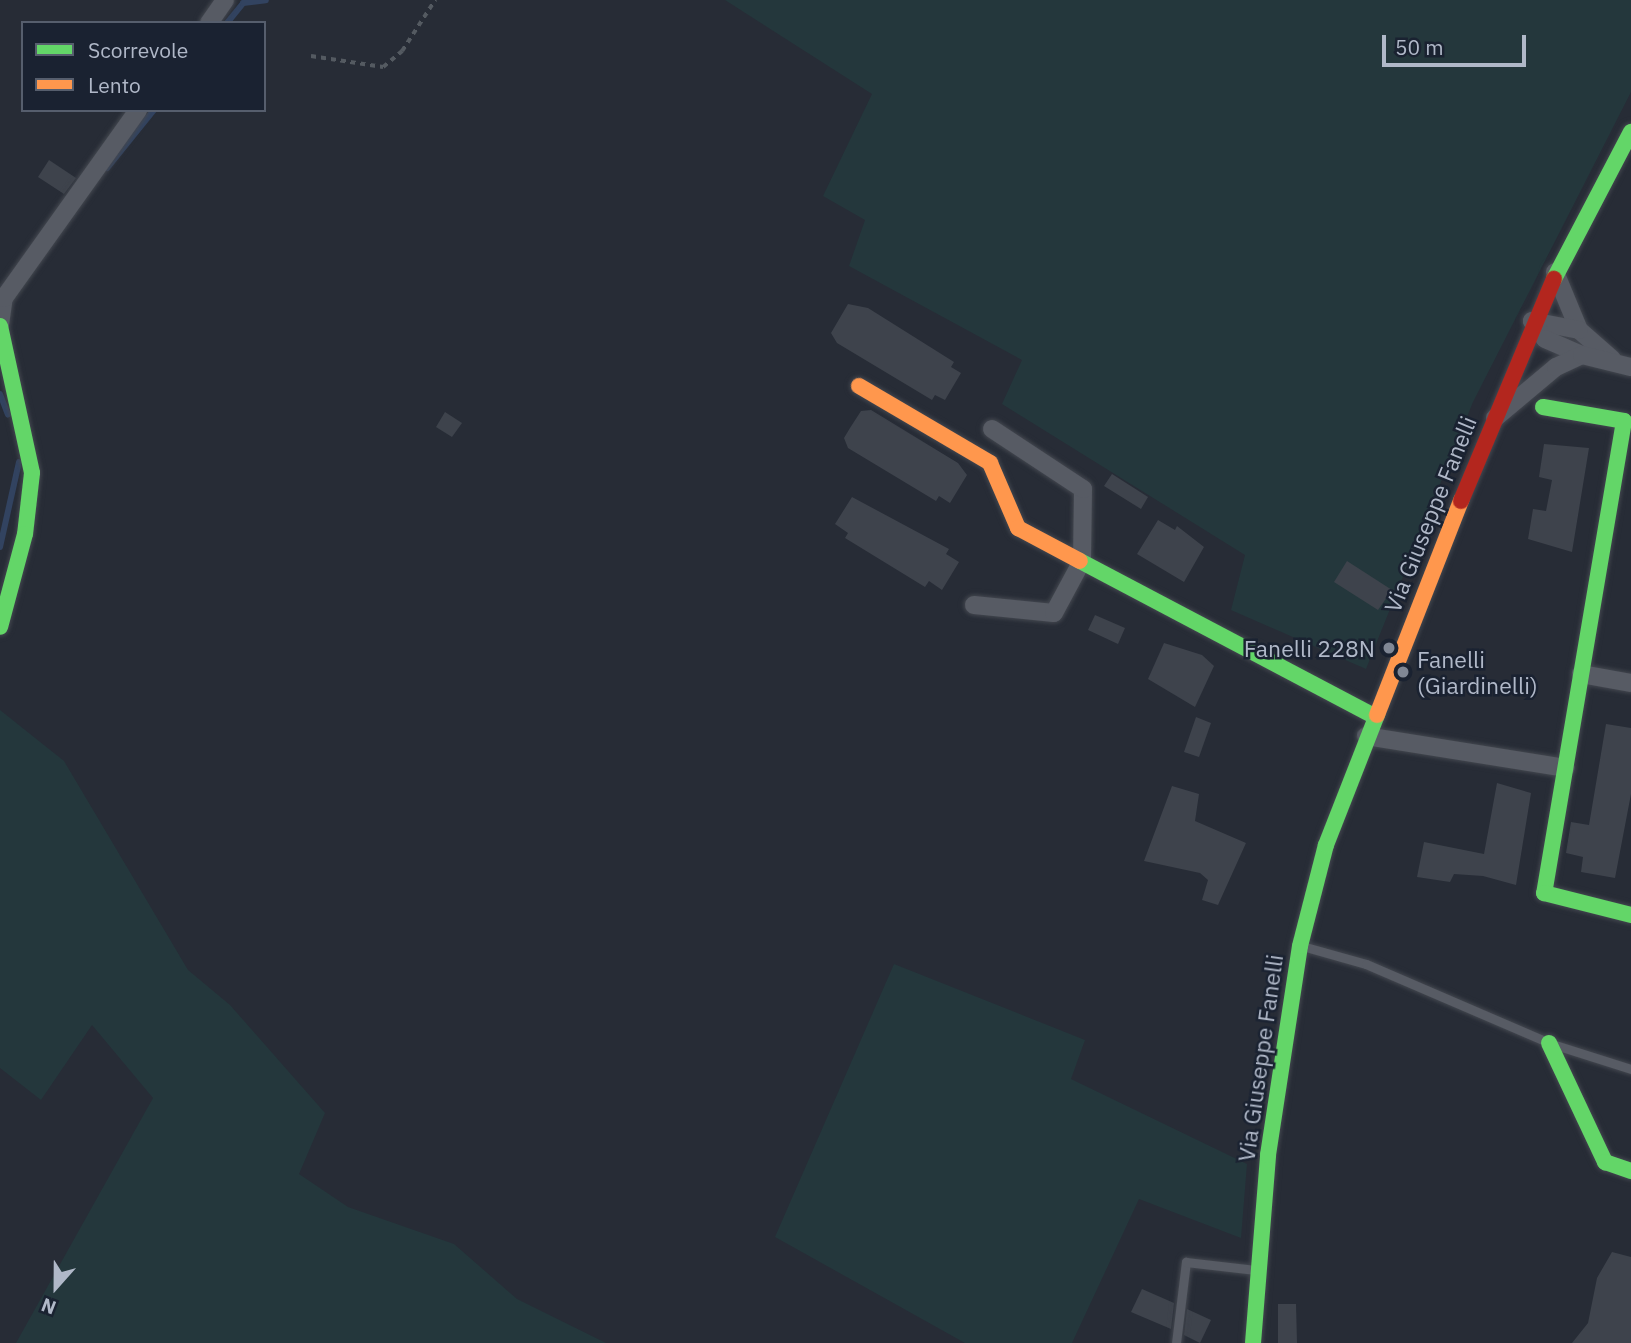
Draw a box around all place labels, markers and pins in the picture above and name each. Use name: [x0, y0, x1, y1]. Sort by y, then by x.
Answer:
place label: Fanelli 228N: [1244, 634, 1375, 662]
marker: Fanelli 228N: [1381, 640, 1397, 656]
place label: Fanelli (Giardinelli): [1417, 645, 1538, 699]
marker: Fanelli (Giardinelli): [1395, 664, 1411, 680]

